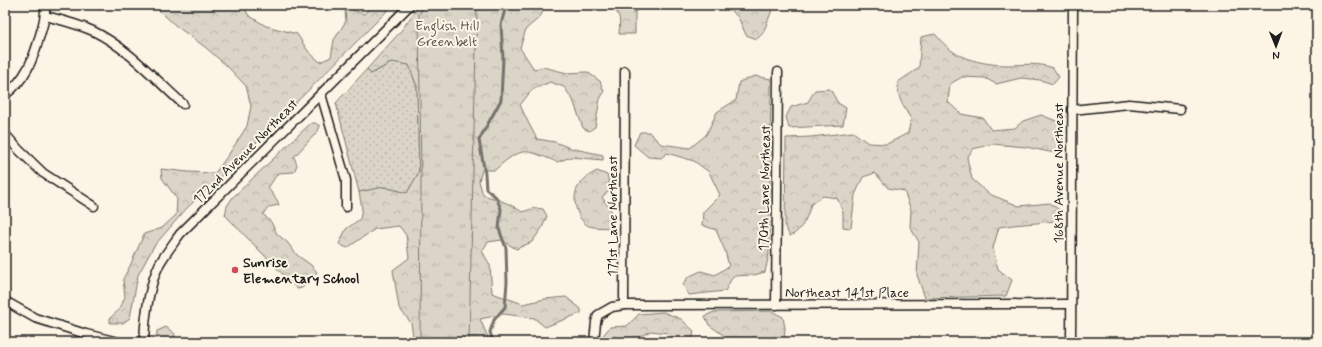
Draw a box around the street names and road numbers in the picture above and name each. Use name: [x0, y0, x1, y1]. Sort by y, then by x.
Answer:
street label: 172nd Avenue Northeast: [189, 95, 302, 208]
street label: 168th Avenue Northeast: [1050, 102, 1068, 243]
street label: 170th Lane Northeast: [755, 124, 775, 251]
street label: 171st Lane Northeast: [604, 155, 622, 277]
street label: Northeast 141st Place: [785, 284, 909, 302]

